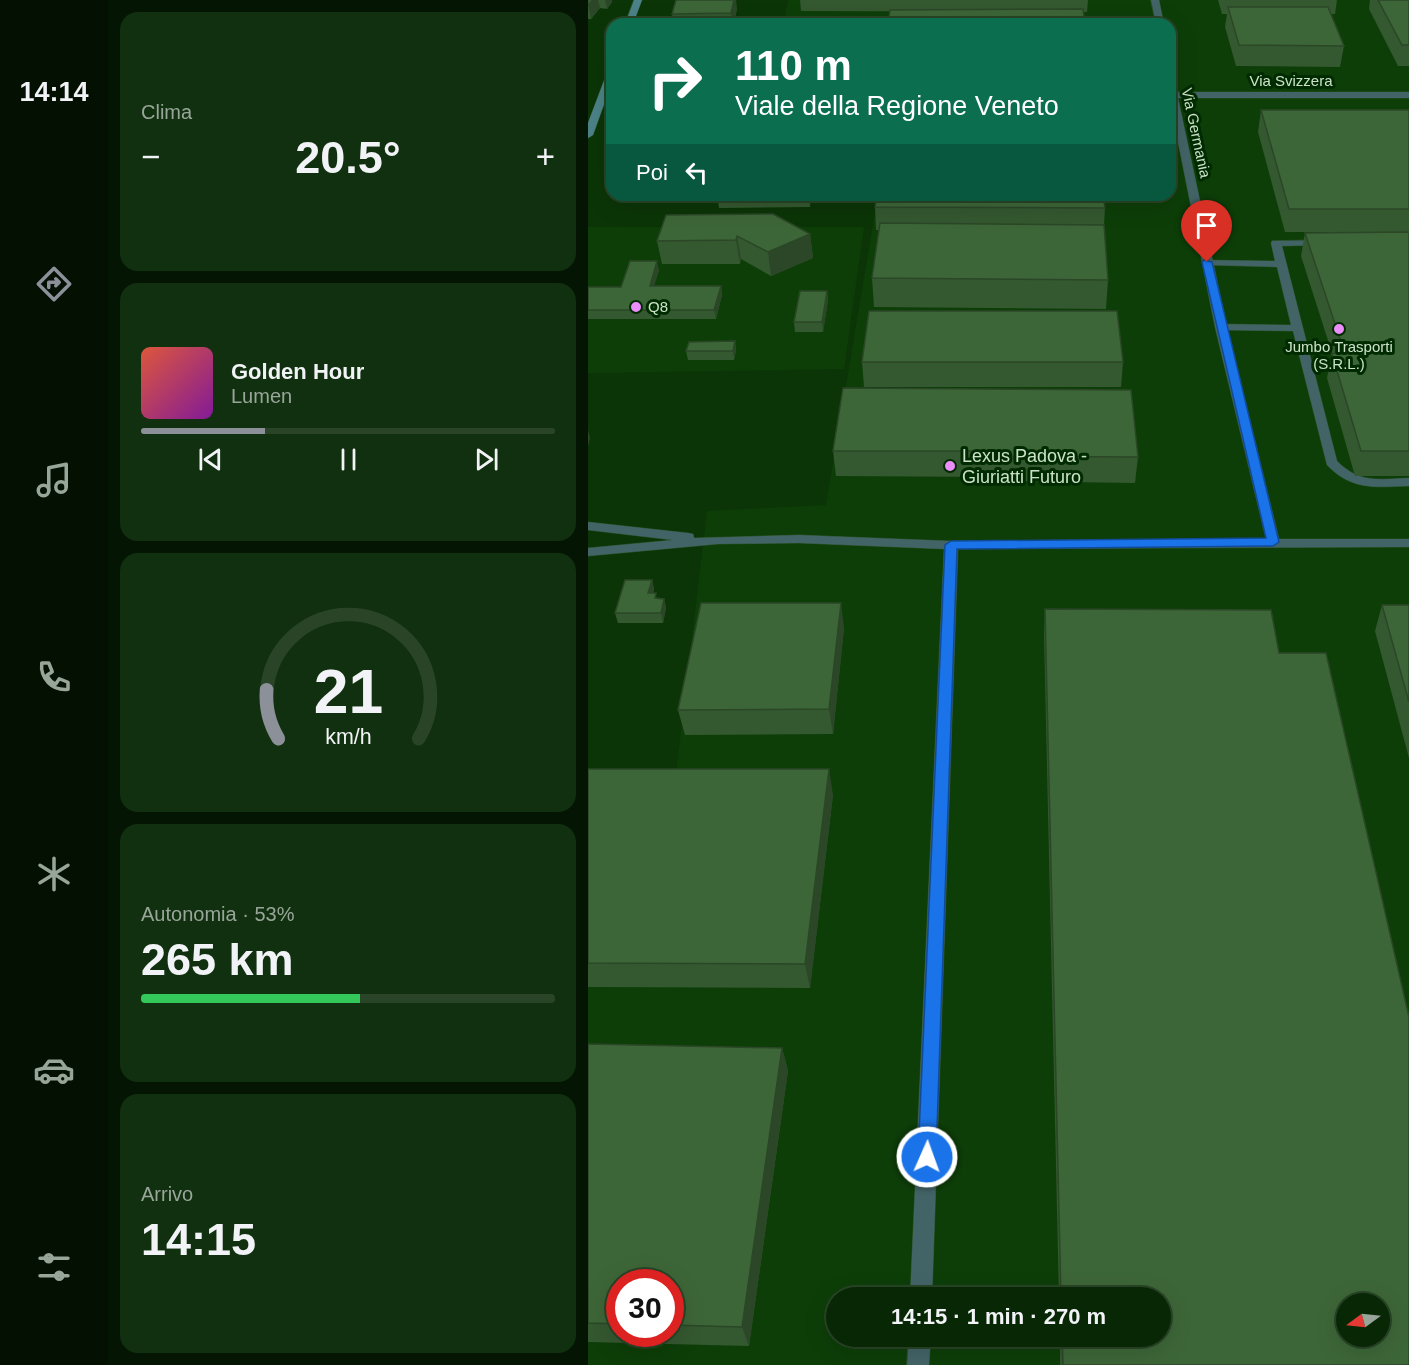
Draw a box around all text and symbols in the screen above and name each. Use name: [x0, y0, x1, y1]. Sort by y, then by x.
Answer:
icon: right: [636, 42, 714, 120]
text: 110 m: [735, 42, 852, 89]
street label: Via Svizzera: [1249, 72, 1333, 89]
text: 14:14: [19, 77, 89, 107]
street label: Via Germania: [1179, 86, 1214, 180]
text: Viale della Regione Veneto: [735, 91, 1059, 121]
text: Clima: [141, 101, 192, 123]
text: 20.5°: [295, 132, 401, 183]
text: −: [141, 138, 160, 175]
text: +: [536, 138, 555, 175]
icon: left: [680, 156, 713, 189]
text: Poi: [636, 160, 668, 185]
pin: [1181, 200, 1232, 262]
icon: arrive: [1190, 209, 1223, 242]
icon: directions: [33, 263, 75, 305]
place label: Q8: [648, 298, 668, 315]
marker: Q8: [629, 300, 643, 314]
marker: Jumbo Trasporti (S.R.L.): [1332, 322, 1346, 336]
place label: Jumbo Trasporti (S.R.L.): [1285, 338, 1393, 372]
text: Golden Hour: [231, 359, 364, 384]
text: Lumen: [231, 385, 292, 407]
icon: previous: [194, 443, 227, 476]
icon: pause: [332, 443, 365, 476]
icon: next: [470, 443, 503, 476]
place label: Lexus Padova - Giuriatti Futuro: [962, 446, 1087, 487]
icon: music: [33, 459, 75, 501]
marker: Lexus Padova - Giuriatti Futuro: [943, 459, 957, 473]
icon: phone: [33, 656, 75, 698]
text: 21: [313, 658, 383, 727]
text: km/h: [325, 726, 371, 750]
icon: climate: [33, 853, 75, 895]
text: Autonomia · 53%: [141, 903, 294, 925]
text: 265 km: [141, 934, 294, 985]
icon: car: [33, 1049, 75, 1091]
position arrow: [895, 1125, 959, 1189]
text: Arrivo: [141, 1183, 193, 1205]
text: 14:15: [141, 1214, 256, 1265]
icon: filters: [33, 1246, 75, 1288]
speed limit sign: 30: [606, 1269, 684, 1347]
north arrow: [1336, 1293, 1390, 1347]
map controls: [1336, 1293, 1390, 1347]
text: 14:15 · 1 min · 270 m: [891, 1304, 1106, 1329]

